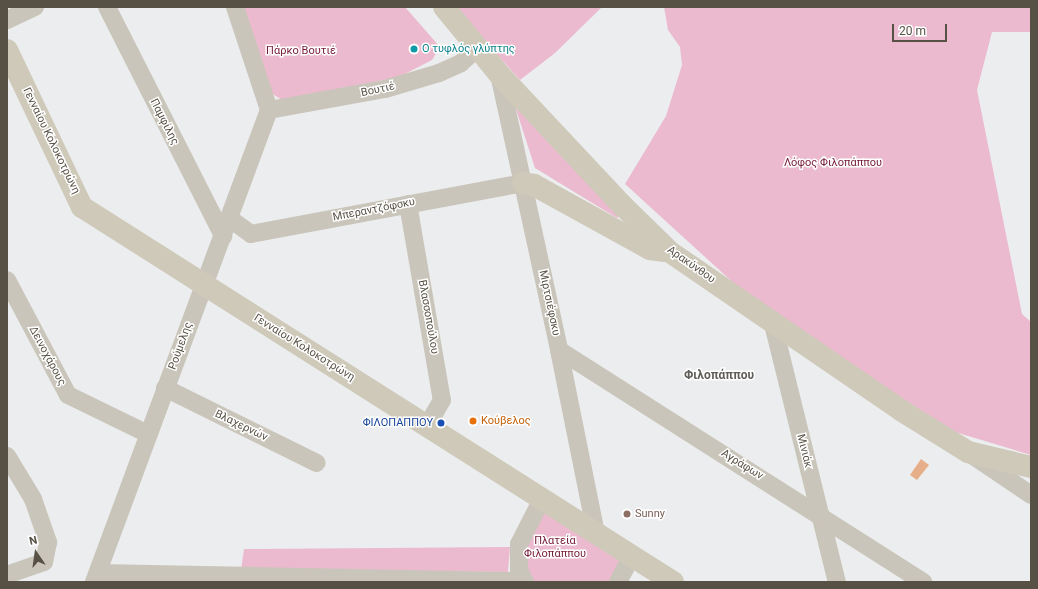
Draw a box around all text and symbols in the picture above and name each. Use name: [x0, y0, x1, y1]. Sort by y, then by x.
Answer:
scale bar: [894, 16, 949, 42]
text: 20 m: [899, 24, 926, 38]
place label: Ο τυφλός γλύπτης: [422, 42, 515, 56]
park label: Πάρκο Βουτιέ: [266, 44, 336, 58]
marker: Ο τυφλός γλύπτης: [409, 44, 419, 54]
street label: Βουτιέ: [360, 80, 396, 100]
street label: Γενναίου Κολοκοτρώνη: [20, 86, 82, 196]
street label: Παμφίλης: [147, 97, 181, 147]
park label: Λόφος Φιλοπάππου: [784, 156, 882, 170]
street label: Μπεραντζόφσκυ: [332, 196, 416, 224]
street label: Αρακύνθου: [664, 244, 718, 286]
street label: Μιρτσιέφσκυ: [536, 269, 562, 337]
street label: Βλασσοπούλου: [415, 279, 441, 355]
street label: Γενναίου Κολοκοτρώνη: [251, 312, 357, 384]
street label: Ρούμελης: [166, 320, 196, 372]
street label: Δεινοχάρους: [26, 324, 68, 388]
district label: Φιλοπάππου: [684, 369, 754, 383]
street label: Βλαχερνών: [212, 408, 270, 444]
place label: Κούβελος: [481, 414, 531, 428]
place label: ΦΙΛΟΠΑΠΠΟΥ: [363, 416, 433, 430]
marker: Κούβελος: [468, 416, 478, 426]
marker: ΦΙΛΟΠΑΠΠΟΥ: [436, 418, 446, 428]
street label: Μινιάκ: [793, 433, 815, 469]
street label: Αγράφων: [719, 447, 765, 483]
place label: Sunny: [635, 507, 665, 521]
marker: Sunny: [622, 509, 632, 519]
north arrow: [16, 533, 56, 573]
text: N: [28, 534, 38, 548]
park label: Πλατεία Φιλοπάππου: [524, 535, 586, 561]

